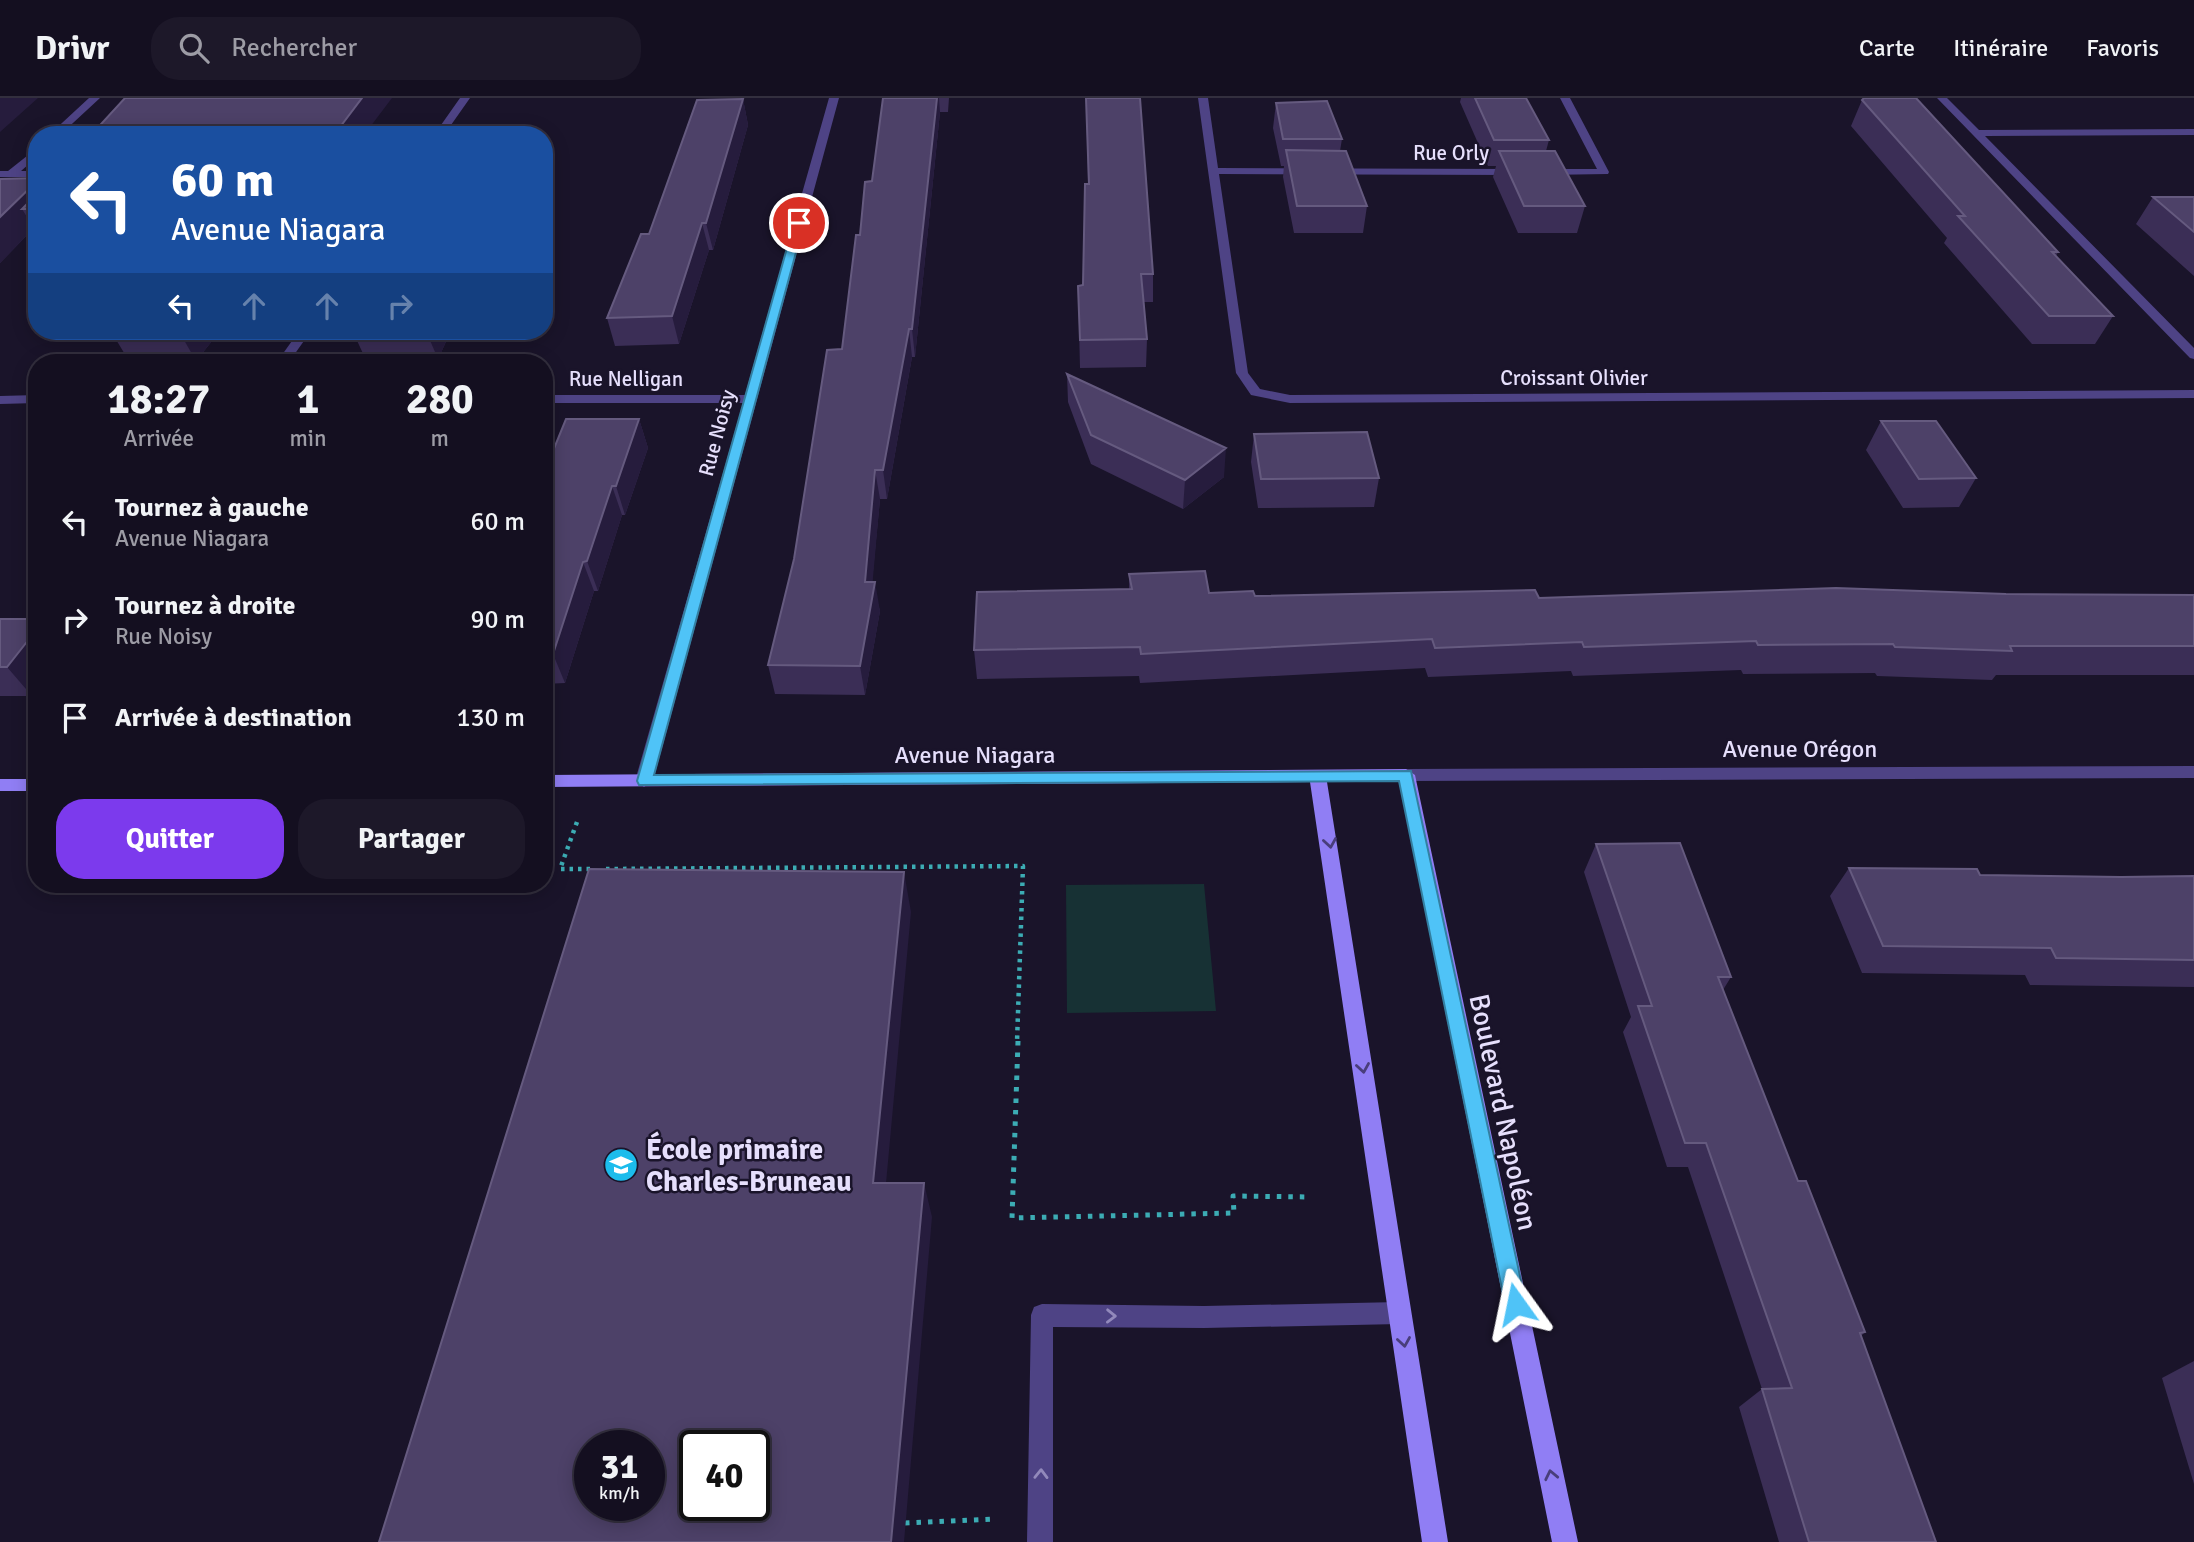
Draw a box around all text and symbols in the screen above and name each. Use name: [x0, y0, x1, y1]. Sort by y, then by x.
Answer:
search box: [151, 17, 641, 80]
text: Drivr: [35, 28, 109, 69]
icon: search: [175, 29, 213, 67]
text: Rechercher: [231, 32, 357, 64]
text: Carte: [1859, 33, 1915, 63]
text: Itinéraire: [1953, 33, 2048, 63]
text: Favoris: [2086, 33, 2159, 63]
street label: Rue Orly: [1413, 140, 1489, 166]
text: 60 m: [171, 150, 274, 210]
icon: left: [56, 154, 147, 245]
pin: [769, 193, 829, 253]
icon: arrive: [780, 204, 818, 242]
text: Avenue Niagara: [171, 210, 386, 249]
icon: left: [162, 287, 200, 325]
icon: ahead: [235, 287, 273, 325]
icon: ahead: [308, 287, 346, 325]
icon: right: [381, 287, 419, 325]
street label: Croissant Olivier: [1500, 365, 1648, 391]
street label: Rue Nelligan: [569, 366, 683, 392]
text: 18:27: [107, 374, 210, 425]
text: 1: [297, 374, 319, 425]
text: 280: [406, 374, 474, 425]
street label: Rue Noisy: [693, 387, 741, 479]
text: Arrivée: [123, 424, 194, 453]
text: min: [289, 424, 327, 453]
text: m: [431, 424, 449, 453]
text: Tournez à gauche: [115, 492, 309, 524]
icon: left: [56, 503, 94, 541]
text: 60 m: [470, 506, 525, 538]
text: Avenue Niagara: [115, 524, 269, 553]
text: Tournez à droite: [115, 590, 295, 622]
icon: right: [56, 601, 94, 639]
text: 90 m: [470, 604, 525, 636]
text: Rue Noisy: [115, 622, 212, 651]
icon: arrive: [56, 699, 94, 737]
text: Arrivée à destination: [115, 702, 352, 734]
text: 130 m: [456, 702, 525, 734]
street label: Avenue Orégon: [1723, 734, 1877, 764]
street label: Avenue Niagara: [895, 740, 1055, 770]
button: Quitter: [56, 799, 284, 879]
button: Partager: [298, 799, 525, 879]
one-way arrow: [1322, 837, 1337, 849]
street label: Boulevard Napoléon: [1461, 991, 1545, 1234]
one-way arrow: [1356, 1062, 1371, 1074]
place label: École primaire Charles-Bruneau: [646, 1131, 852, 1199]
school or university icon: École primaire Charles-Bruneau: [602, 1146, 640, 1184]
position arrow: [1479, 1267, 1553, 1341]
one-way arrow: [1106, 1308, 1117, 1324]
one-way arrow: [1397, 1336, 1412, 1348]
speed limit sign: 40: [679, 1430, 770, 1521]
text: 31: [601, 1445, 638, 1488]
one-way arrow: [1033, 1468, 1049, 1479]
one-way arrow: [1544, 1469, 1559, 1481]
text: km/h: [599, 1482, 640, 1504]

